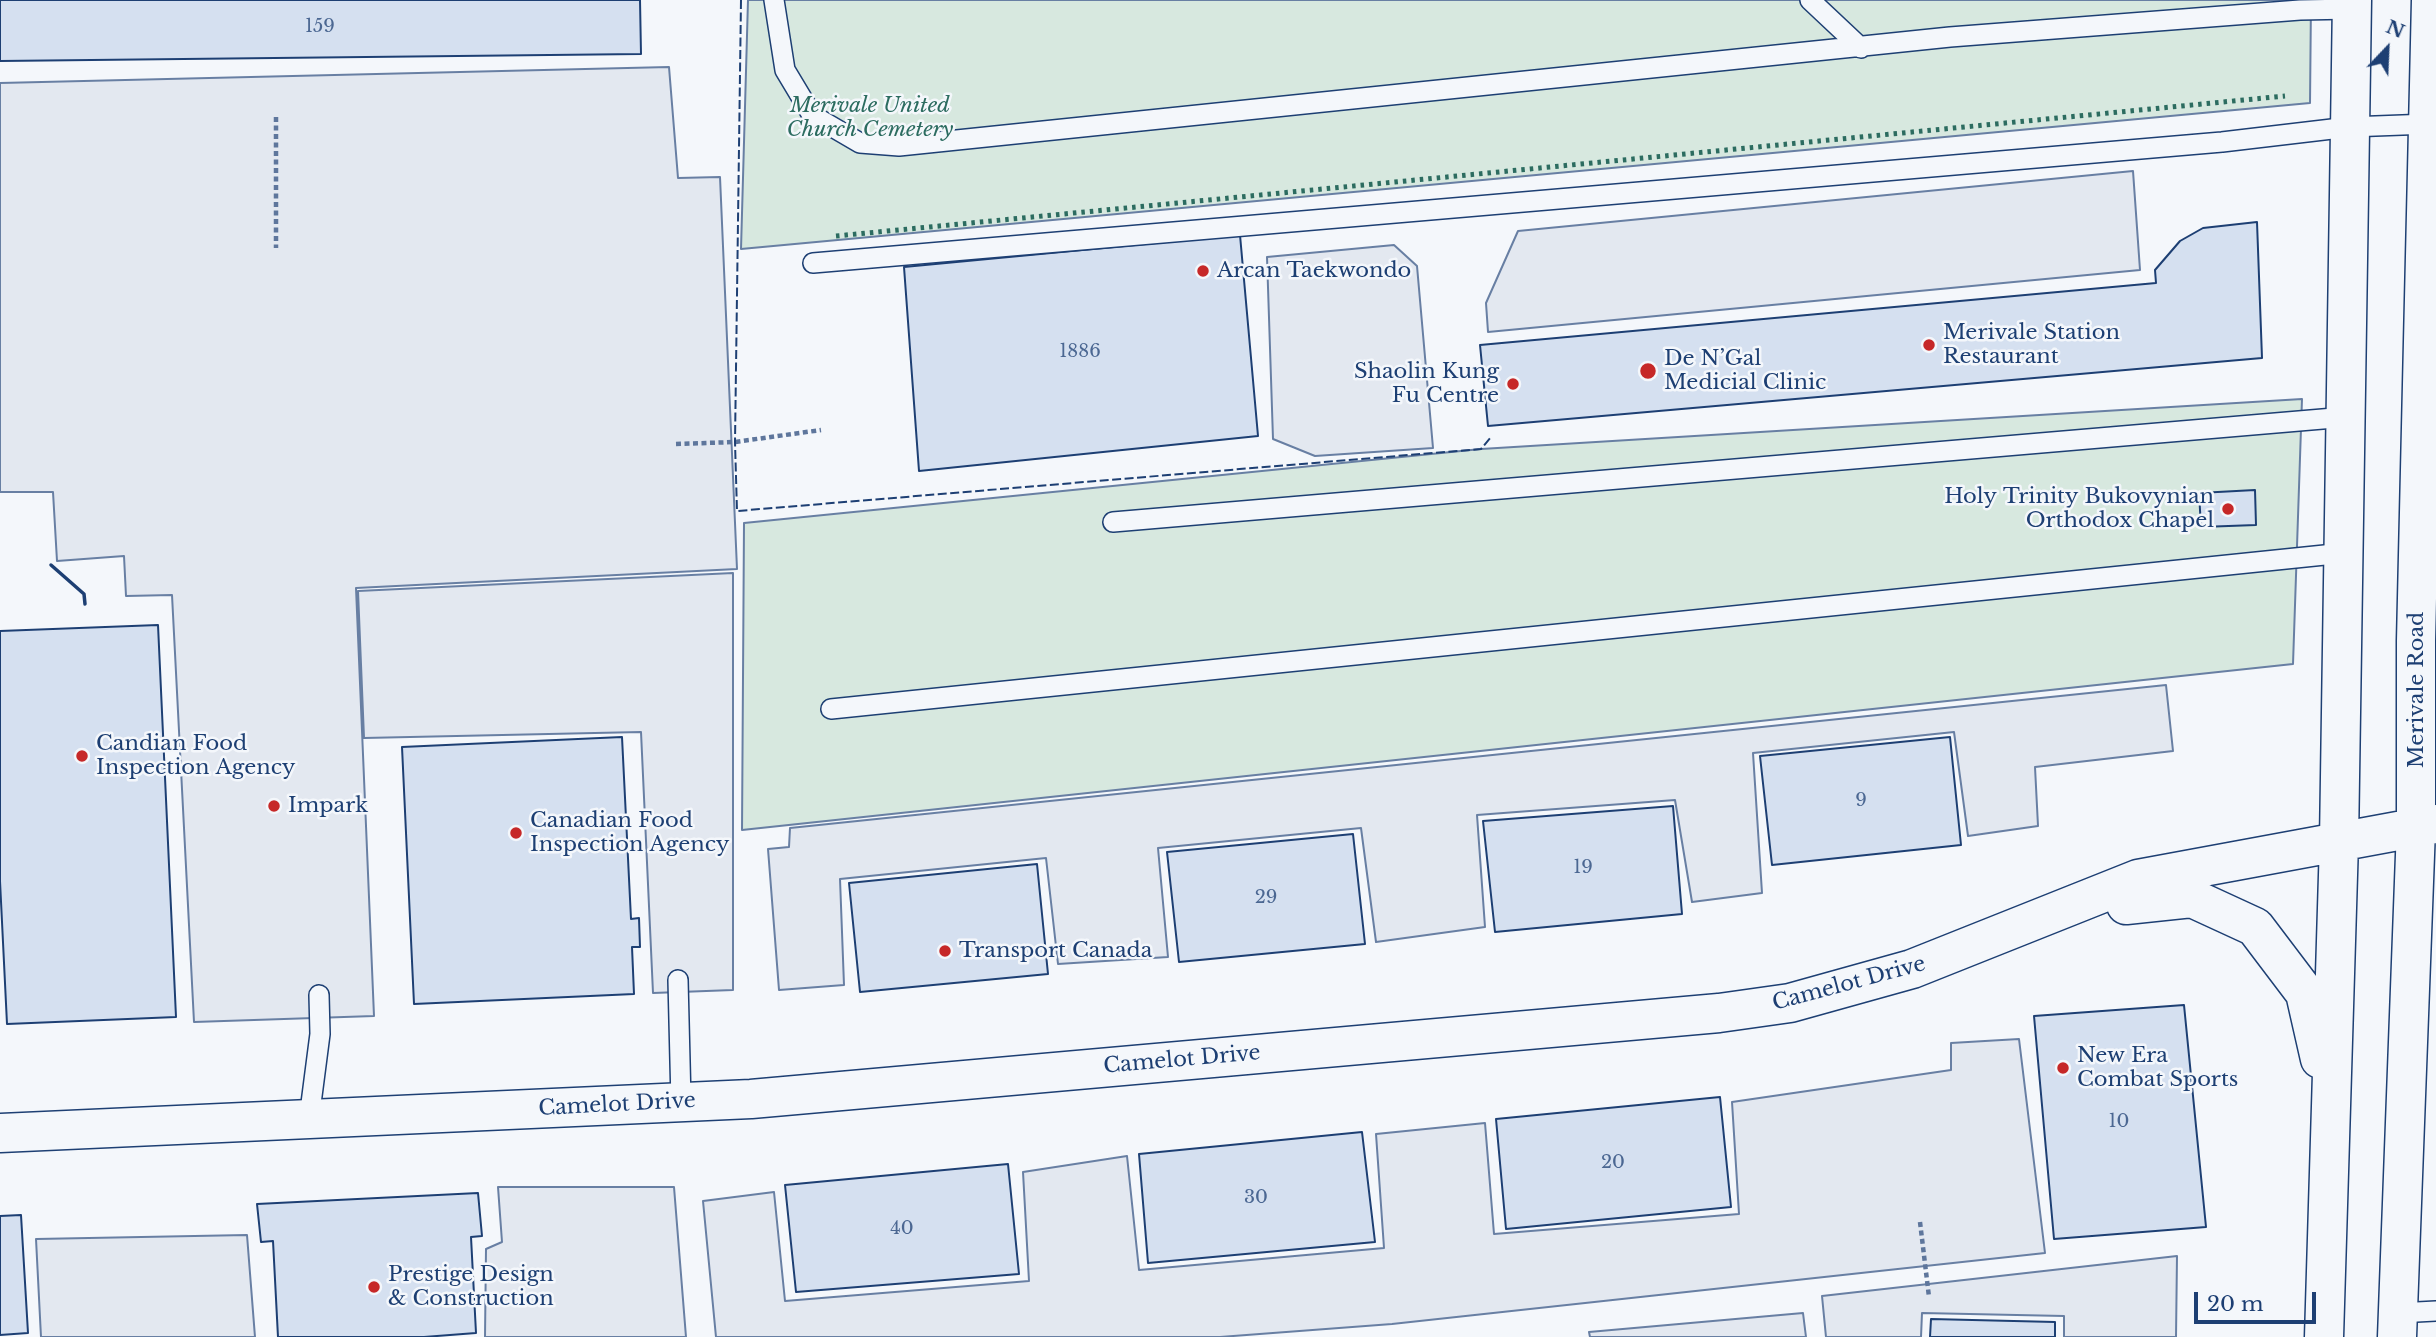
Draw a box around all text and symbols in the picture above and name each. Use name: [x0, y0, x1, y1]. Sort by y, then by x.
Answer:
north arrow: [2352, 14, 2422, 84]
text: N: [2383, 15, 2408, 43]
house number: 159: [305, 16, 335, 38]
park label: Merivale United Church Cemetery: [787, 93, 953, 143]
place label: Arcan Taekwondo: [1217, 258, 1411, 284]
marker: Arcan Taekwondo: [1195, 263, 1211, 279]
place label: Merivale Station Restaurant: [1943, 320, 2120, 370]
marker: Merivale Station Restaurant: [1921, 337, 1937, 353]
house number: 1886: [1059, 341, 1101, 363]
place label: De N’Gal Medicial Clinic: [1664, 346, 1826, 396]
place label: Shaolin Kung Fu Centre: [1354, 359, 1499, 409]
marker: De N’Gal Medicial Clinic: [1638, 361, 1658, 381]
marker: Shaolin Kung Fu Centre: [1505, 376, 1521, 392]
place label: Holy Trinity Bukovynian Orthodox Chapel: [1944, 484, 2214, 534]
marker: Holy Trinity Bukovynian Orthodox Chapel: [2220, 501, 2236, 517]
street label: Merivale Road: [2404, 612, 2430, 768]
place label: Candian Food Inspection Agency: [96, 731, 295, 781]
marker: Candian Food Inspection Agency: [74, 748, 90, 764]
house number: 9: [1855, 790, 1867, 812]
place label: Impark: [288, 793, 368, 819]
marker: Impark: [266, 798, 282, 814]
place label: Canadian Food Inspection Agency: [530, 808, 729, 858]
marker: Canadian Food Inspection Agency: [508, 825, 524, 841]
house number: 19: [1573, 857, 1593, 879]
house number: 29: [1255, 887, 1277, 909]
place label: Transport Canada: [959, 938, 1152, 964]
marker: Transport Canada: [937, 943, 953, 959]
street label: Camelot Drive: [1770, 951, 1928, 1017]
street label: Camelot Drive: [1102, 1041, 1262, 1079]
place label: New Era Combat Sports: [2077, 1043, 2238, 1093]
marker: New Era Combat Sports: [2055, 1060, 2071, 1076]
street label: Camelot Drive: [538, 1088, 696, 1122]
house number: 10: [2109, 1111, 2129, 1133]
house number: 20: [1601, 1152, 1625, 1174]
house number: 30: [1244, 1187, 1268, 1209]
house number: 40: [890, 1218, 914, 1240]
place label: Prestige Design & Construction: [388, 1262, 554, 1312]
scale bar: [2198, 1278, 2320, 1322]
marker: Prestige Design & Construction: [366, 1279, 382, 1295]
text: 20 m: [2207, 1291, 2264, 1317]

